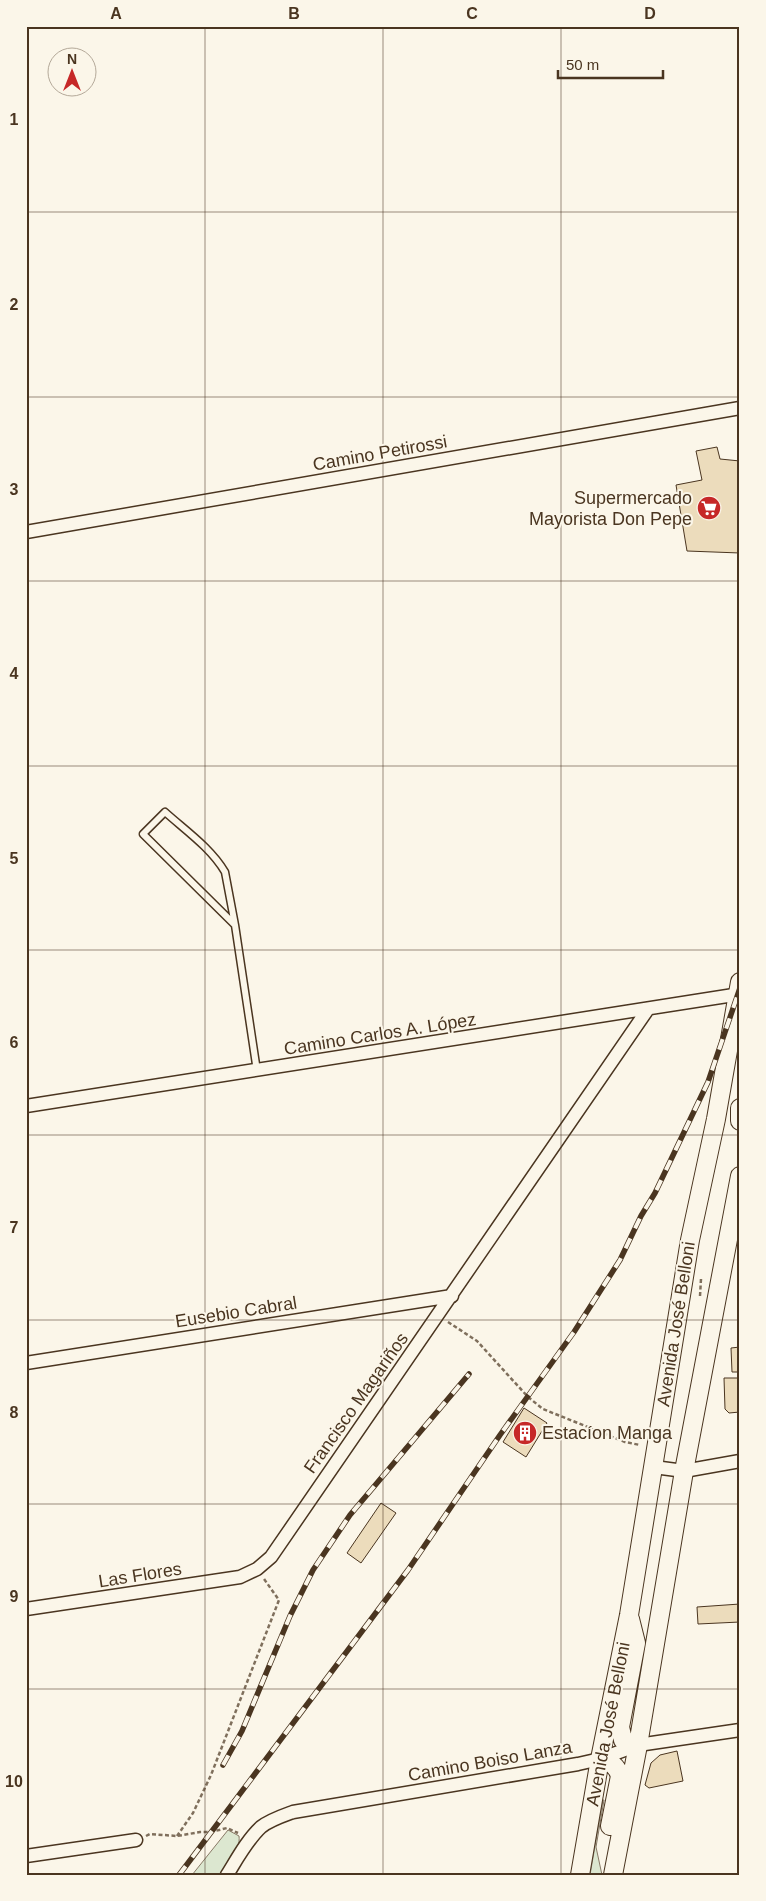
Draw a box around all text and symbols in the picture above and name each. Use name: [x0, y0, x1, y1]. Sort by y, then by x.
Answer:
text: A: [110, 5, 122, 22]
text: B: [288, 5, 300, 22]
text: C: [466, 5, 478, 22]
text: D: [644, 5, 656, 22]
north arrow: [48, 48, 98, 98]
scale bar: [558, 48, 664, 80]
text: N: [67, 51, 77, 67]
text: 50 m: [566, 56, 599, 73]
text: 1: [10, 111, 19, 128]
text: 2: [10, 296, 19, 313]
street label: Camino Petirossi: [311, 431, 449, 475]
text: 3: [10, 481, 19, 498]
place label: Supermercado Mayorista Don Pepe: [529, 488, 692, 529]
supermarket icon: Supermercado Mayorista Don Pepe: [696, 495, 722, 521]
text: 4: [10, 665, 19, 682]
text: 5: [10, 850, 19, 867]
street label: Camino Carlos A. López: [283, 1009, 477, 1059]
text: 6: [10, 1034, 19, 1051]
text: 7: [10, 1219, 19, 1236]
street label: Avenida José Belloni: [653, 1240, 699, 1408]
street label: Eusebio Cabral: [174, 1292, 298, 1332]
street label: Francisco Magariños: [300, 1329, 412, 1477]
text: 8: [10, 1404, 19, 1421]
building icon: Estacíon Manga: [512, 1420, 538, 1446]
place label: Estacíon Manga: [542, 1423, 673, 1443]
street label: Las Flores: [97, 1559, 183, 1591]
text: 9: [10, 1588, 19, 1605]
street label: Avenida José Belloni: [582, 1640, 634, 1808]
street label: Camino Boiso Lanza: [406, 1737, 574, 1785]
text: 10: [5, 1773, 23, 1790]

